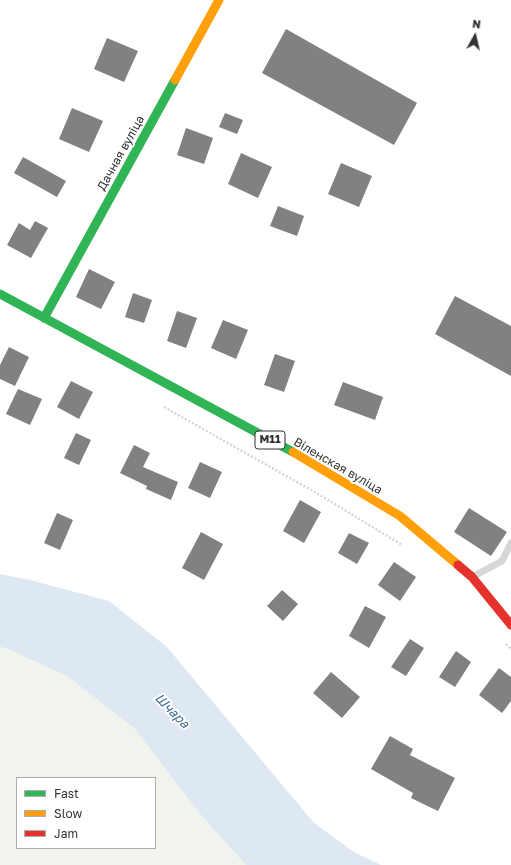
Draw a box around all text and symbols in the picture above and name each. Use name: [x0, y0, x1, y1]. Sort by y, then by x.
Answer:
north arrow: [455, 16, 495, 56]
text: N: [472, 17, 482, 31]
street label: Дачная вуліца: [94, 113, 148, 193]
road number: М11: [255, 431, 285, 449]
street label: Віленская вуліца: [291, 435, 385, 497]
water label: Шчара: [152, 690, 192, 732]
legend: [16, 777, 156, 849]
text: Fast: [54, 786, 79, 801]
text: Slow: [54, 806, 82, 821]
text: Jam: [54, 826, 78, 841]

